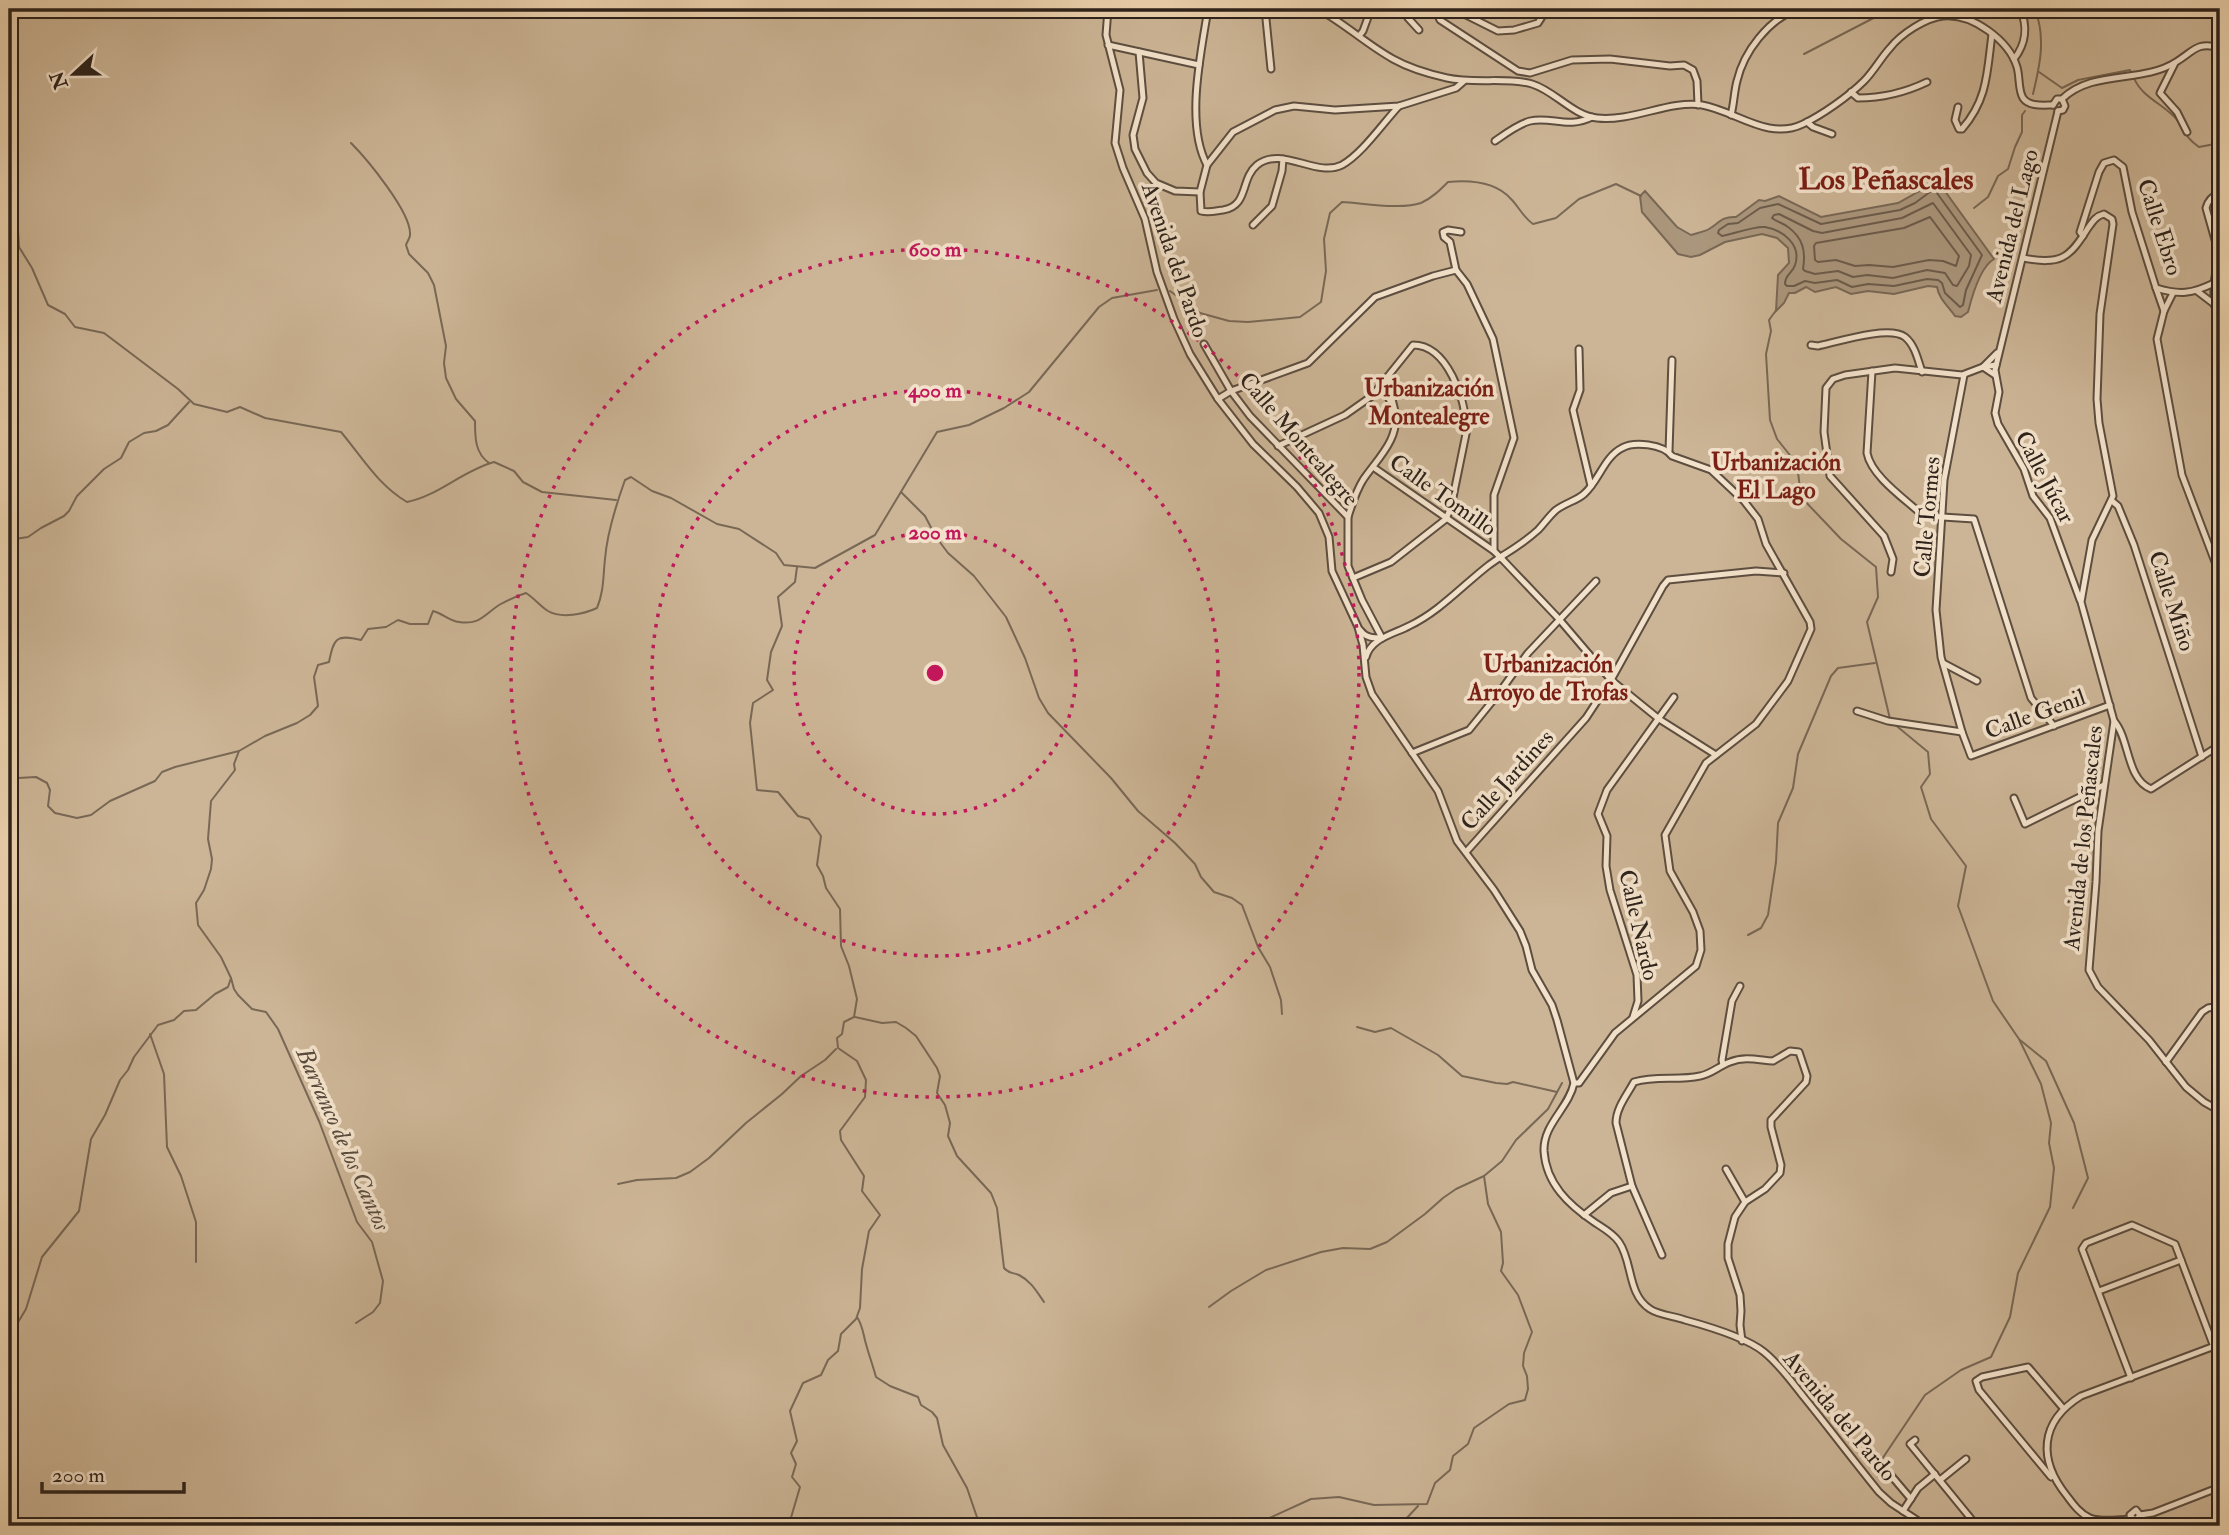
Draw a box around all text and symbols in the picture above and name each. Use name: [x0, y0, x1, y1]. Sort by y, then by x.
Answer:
north arrow: [38, 38, 108, 108]
text: N: [44, 67, 74, 93]
street label: Avenida del Lago: [1979, 146, 2045, 307]
district label: Los Peñascales: [1798, 161, 1974, 198]
street label: Calle Ebro: [2131, 175, 2189, 279]
street label: Avenida del Pardo: [1135, 178, 1215, 341]
text: 600 m: [909, 236, 962, 263]
street label: Calle Montealegre: [1233, 366, 1365, 512]
district label: Urbanización Montealegre: [1364, 373, 1495, 432]
text: 400 m: [907, 377, 962, 404]
street label: Calle Júcar: [2009, 426, 2082, 529]
street label: Calle Tomillo: [1384, 447, 1502, 543]
district label: Urbanización El Lago: [1711, 447, 1842, 506]
street label: Calle Tormes: [1907, 455, 1947, 579]
text: 200 m: [909, 519, 962, 546]
street label: Calle Miño: [2142, 547, 2202, 655]
district label: Urbanización Arroyo de Trofas: [1467, 649, 1628, 708]
centre of rings: [923, 661, 947, 685]
street label: Calle Genil: [1981, 682, 2089, 746]
street label: Calle Jardines: [1454, 723, 1560, 836]
street label: Avenida de los Peñascales: [2057, 724, 2109, 953]
street label: Calle Nardo: [1612, 867, 1666, 983]
water label: Barranco de los Cantos: [288, 1042, 397, 1236]
street label: Avenida del Pardo: [1776, 1344, 1903, 1487]
scale bar: [42, 1451, 184, 1495]
text: 200 m: [52, 1462, 105, 1489]

